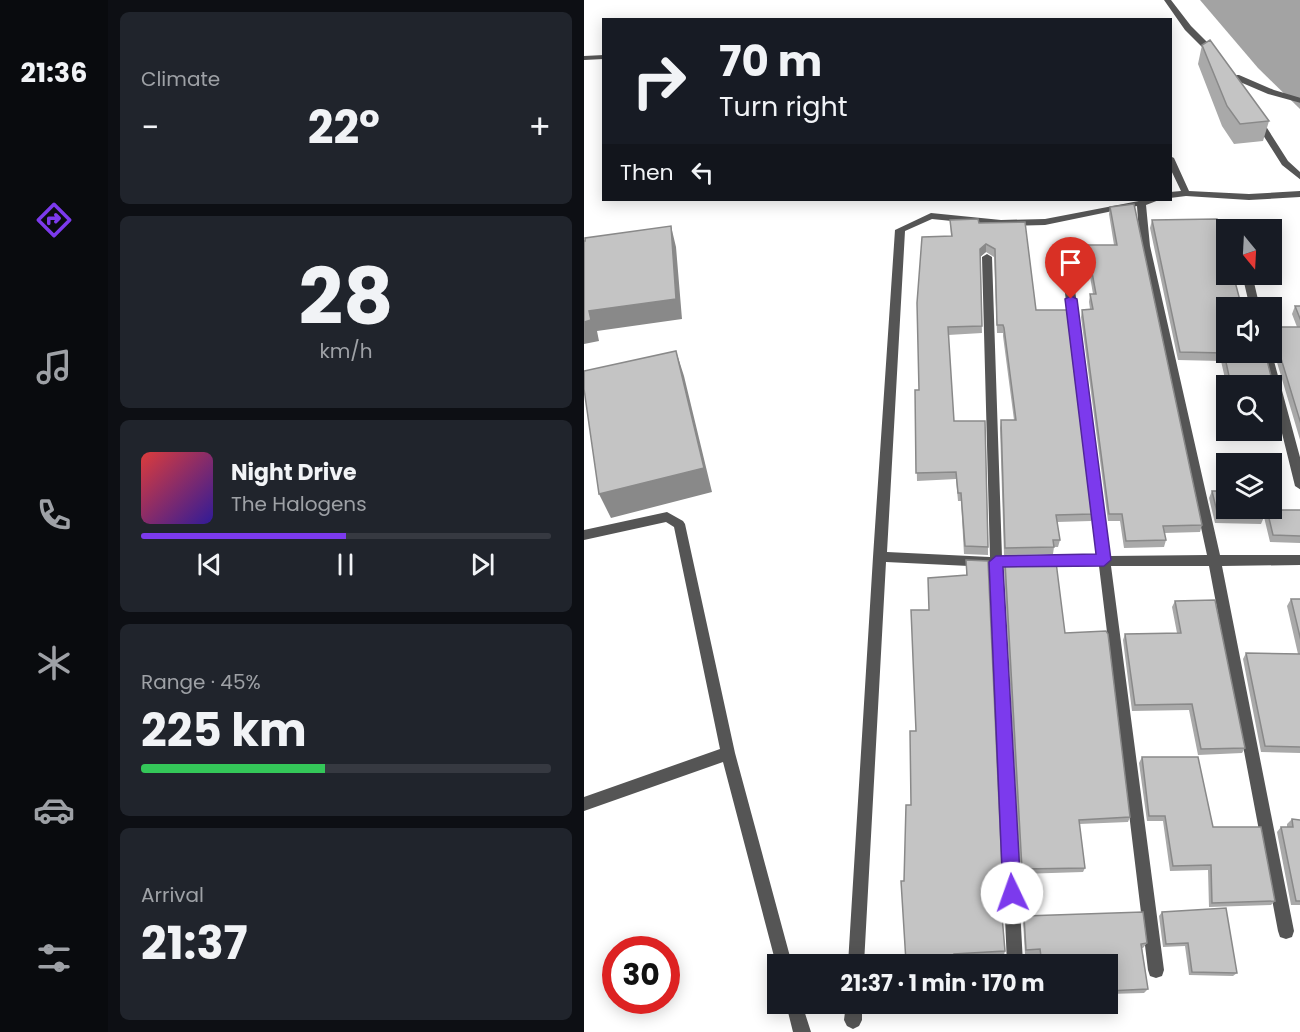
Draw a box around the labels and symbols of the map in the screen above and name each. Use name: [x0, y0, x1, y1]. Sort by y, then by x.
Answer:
north arrow: [1216, 219, 1282, 285]
pin: [1045, 237, 1096, 299]
position arrow: [980, 861, 1044, 925]
speed limit sign: 30: [602, 936, 680, 1014]

